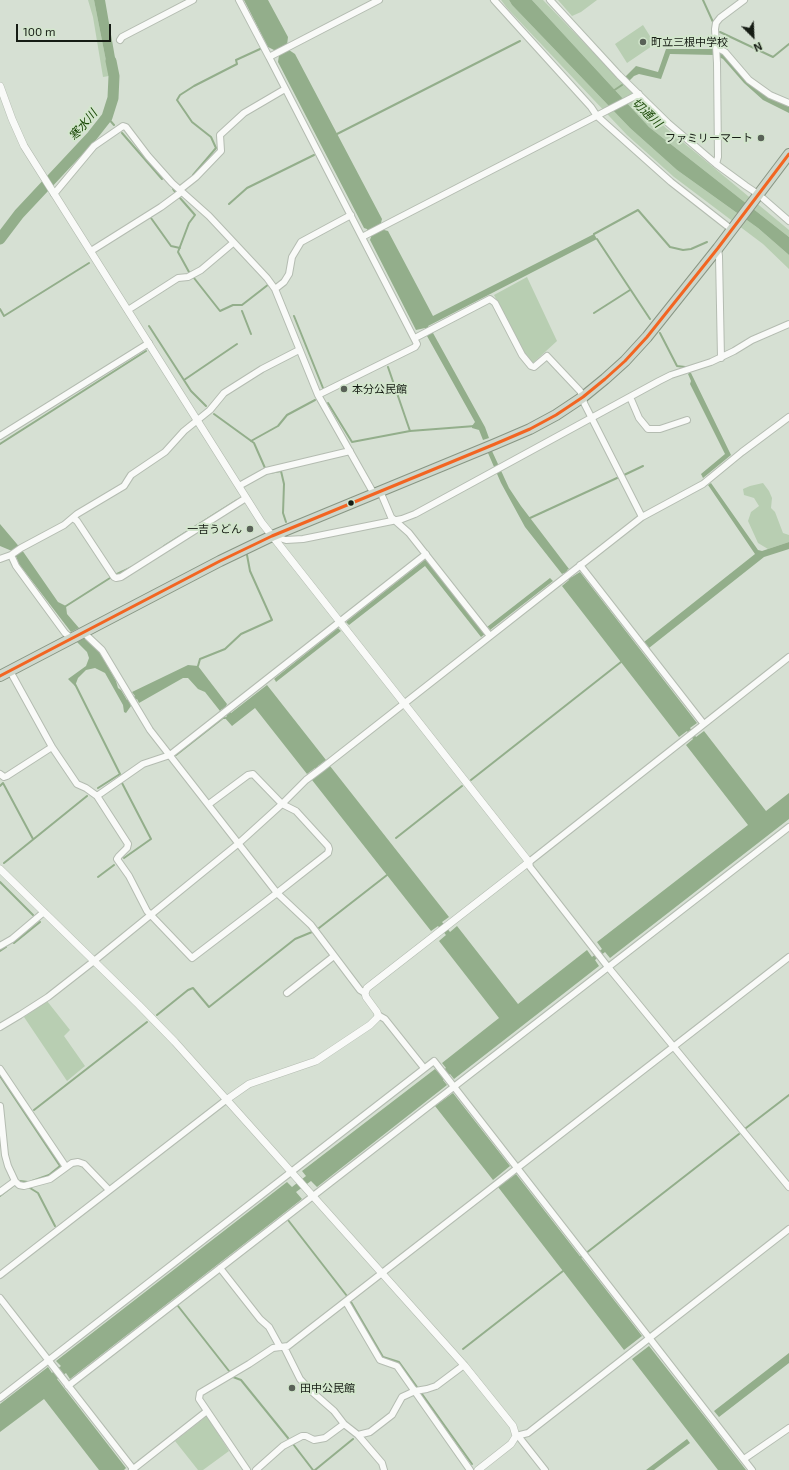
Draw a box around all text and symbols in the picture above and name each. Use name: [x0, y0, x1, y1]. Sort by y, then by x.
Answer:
scale bar: [18, 16, 113, 42]
north arrow: [733, 16, 773, 56]
text: 100 m: [23, 24, 55, 38]
place label: 町立三根中学校: [651, 35, 728, 49]
marker: 町立三根中学校: [638, 37, 648, 47]
text: N: [752, 40, 764, 55]
water label: 切通川: [629, 95, 665, 131]
water label: 寒水川: [66, 107, 100, 143]
place label: ファミリーマート: [665, 131, 753, 145]
marker: ファミリーマート: [756, 133, 766, 143]
place label: 本分公民館: [352, 382, 407, 396]
marker: 本分公民館: [339, 384, 349, 394]
unlabelled marker: [346, 498, 356, 508]
place label: 一吉うどん: [187, 522, 242, 536]
marker: 一吉うどん: [245, 524, 255, 534]
place label: 田中公民館: [300, 1381, 355, 1395]
marker: 田中公民館: [287, 1383, 297, 1393]

